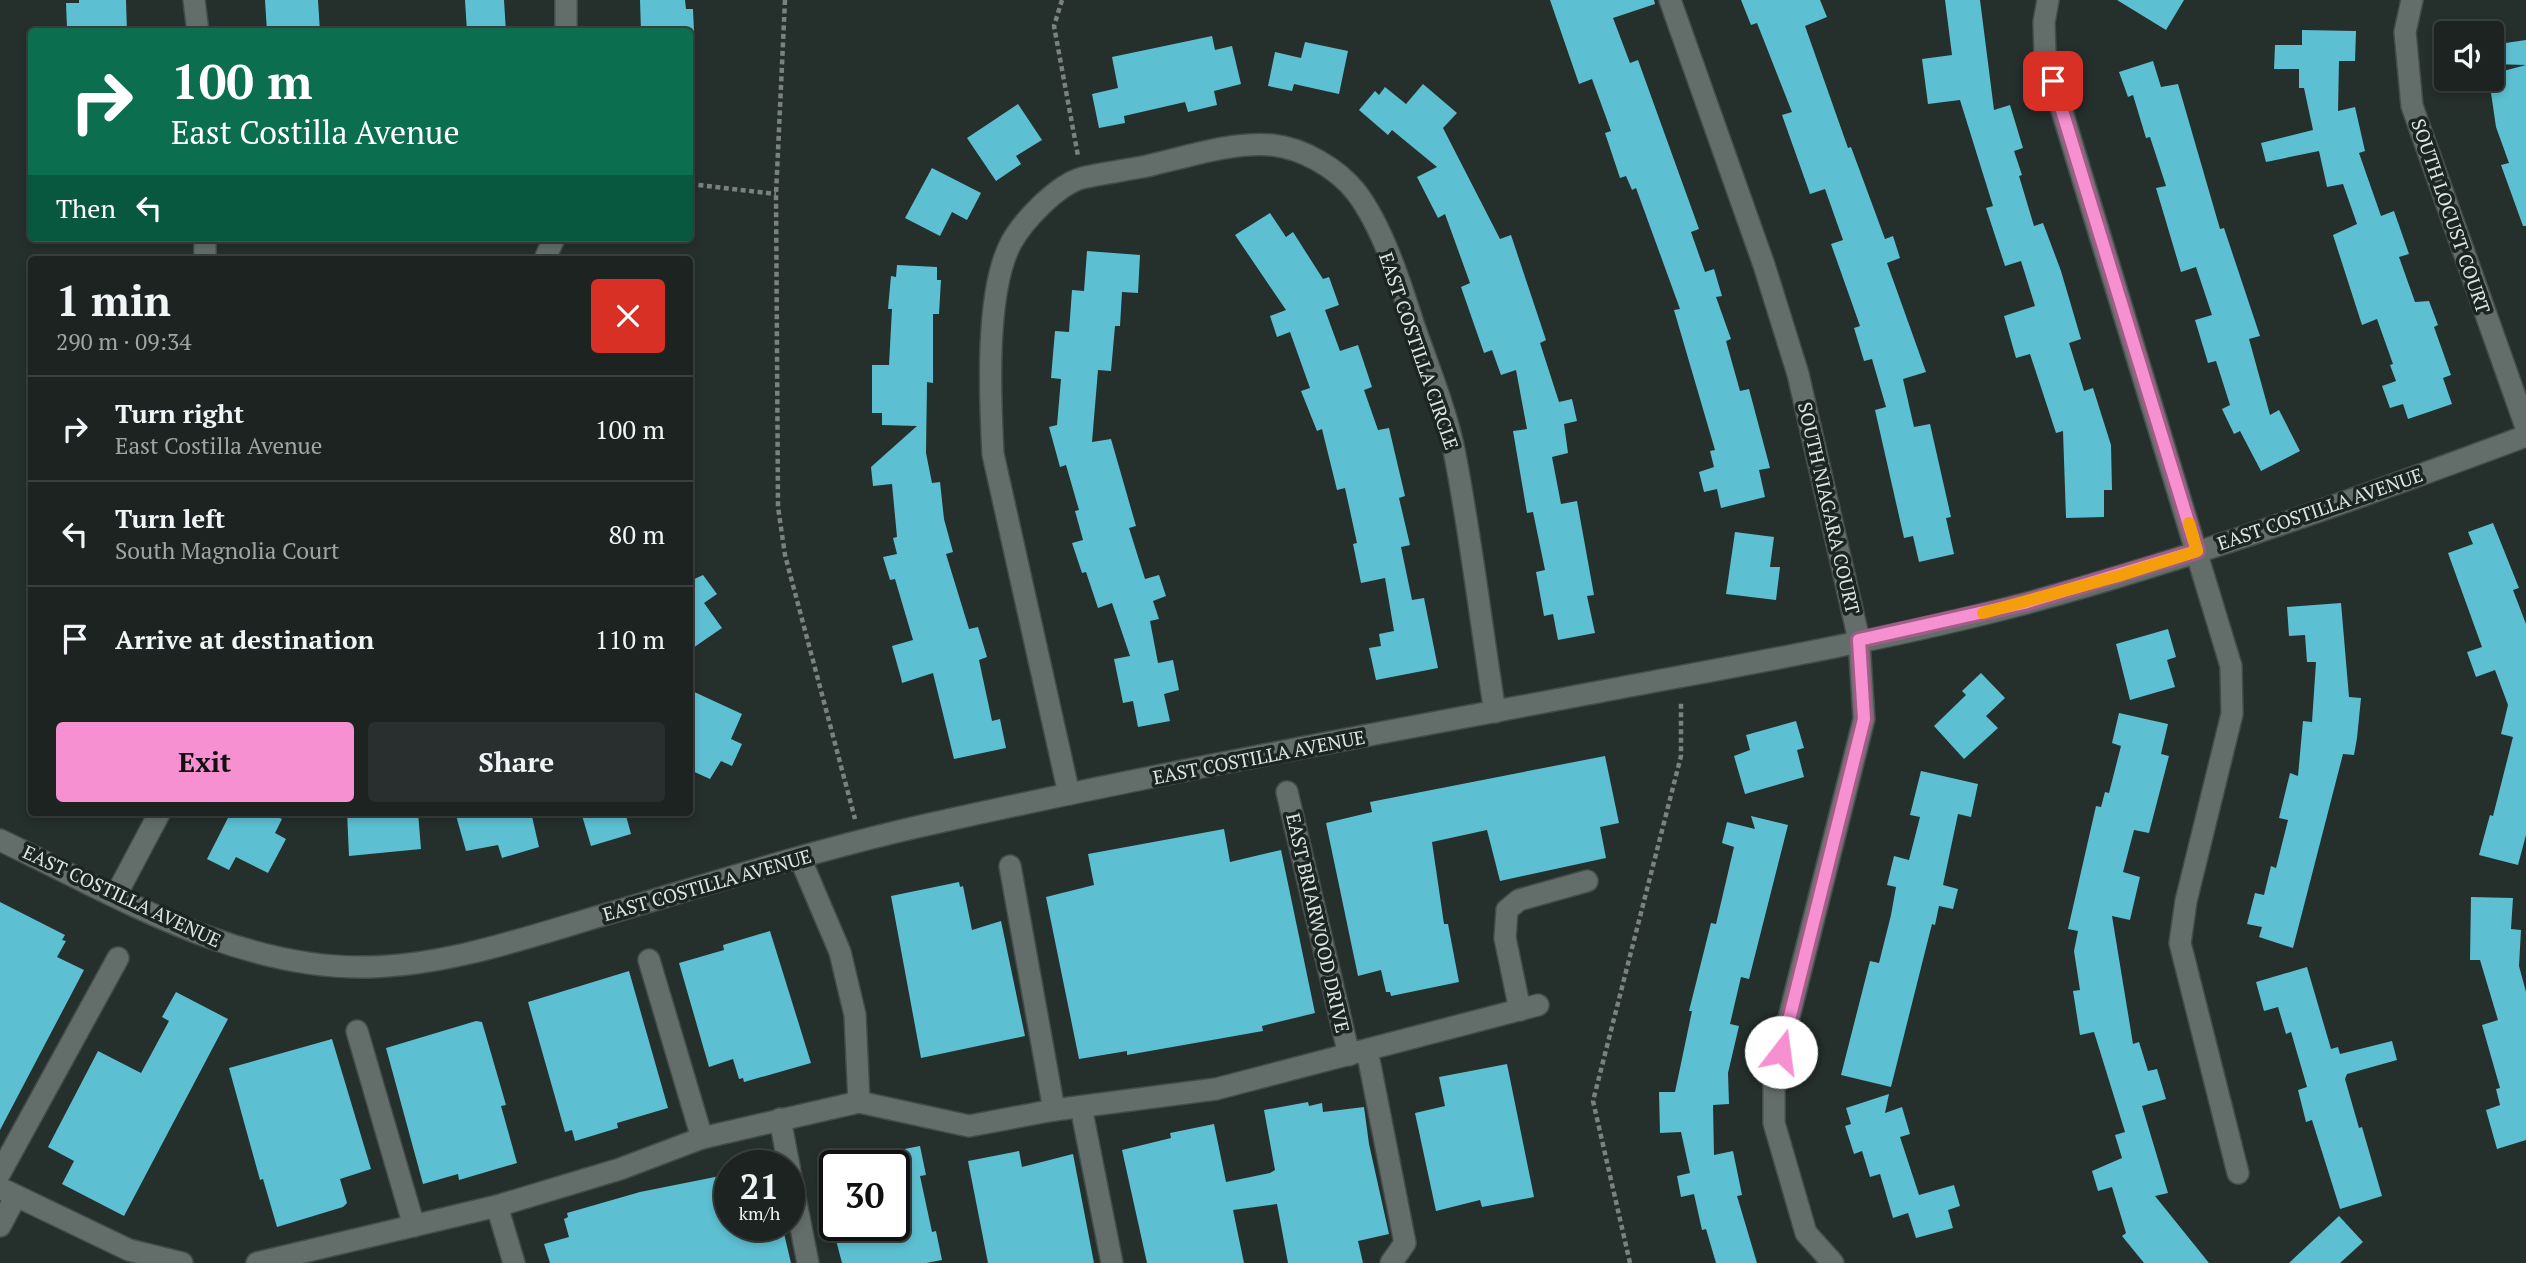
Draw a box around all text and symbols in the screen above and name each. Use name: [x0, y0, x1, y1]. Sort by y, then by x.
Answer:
map controls: [2434, 21, 2504, 91]
button: sound: [2434, 21, 2504, 91]
text: 100 m: [171, 48, 313, 113]
pin: [2023, 51, 2083, 111]
icon: right: [56, 56, 147, 147]
icon: arrive: [2034, 62, 2072, 100]
text: East Costilla Avenue: [171, 111, 460, 153]
street label: SOUTH LOCUST COURT: [2406, 115, 2497, 317]
icon: left: [130, 189, 168, 227]
text: Then: [56, 191, 116, 225]
street label: EAST COSTILLA CIRCLE: [1374, 249, 1465, 453]
text: 1 min: [56, 272, 171, 328]
button: close: [591, 279, 665, 353]
text: 290 m · 09:34: [56, 326, 191, 357]
text: Turn right: [115, 396, 244, 430]
street label: SOUTH NIAGARA COURT: [1793, 400, 1866, 616]
icon: right: [56, 410, 94, 448]
text: 100 m: [595, 412, 665, 446]
text: East Costilla Avenue: [115, 430, 322, 461]
street label: EAST COSTILLA AVENUE: [2214, 462, 2426, 555]
text: Turn left: [115, 501, 225, 535]
icon: left: [56, 515, 94, 553]
text: 80 m: [609, 517, 665, 551]
text: South Magnolia Court: [115, 535, 340, 566]
icon: arrive: [56, 620, 94, 658]
text: Arrive at destination: [115, 622, 374, 656]
text: 110 m: [595, 622, 665, 656]
button: Exit: [56, 722, 354, 802]
button: Share: [368, 722, 665, 802]
street label: EAST COSTILLA AVENUE: [1151, 724, 1367, 789]
street label: EAST BRIARWOOD DRIVE: [1281, 811, 1356, 1035]
street label: EAST COSTILLA AVENUE: [19, 839, 225, 952]
street label: EAST COSTILLA AVENUE: [600, 843, 814, 926]
position arrow: [1744, 1015, 1818, 1089]
speed limit sign: 30: [819, 1150, 910, 1241]
text: 21: [740, 1163, 779, 1209]
text: km/h: [739, 1201, 780, 1225]

